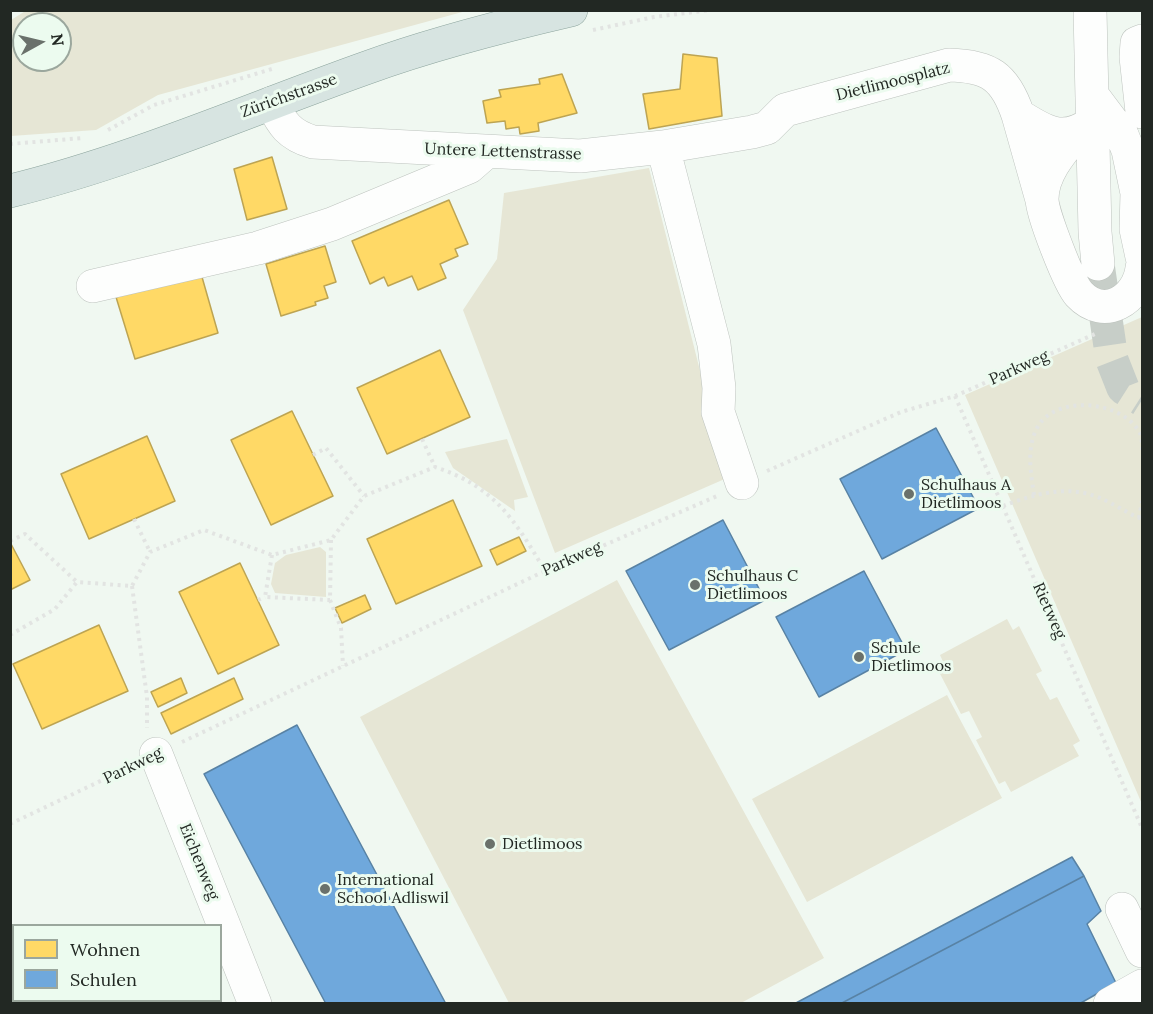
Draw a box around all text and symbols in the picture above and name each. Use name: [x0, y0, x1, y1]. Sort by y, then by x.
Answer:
north arrow: [12, 12, 72, 72]
text: N: [47, 32, 69, 47]
street label: Dietlimoosplatz: [834, 59, 952, 105]
street label: Zürichstrasse: [238, 70, 340, 122]
street label: Untere Lettenstrasse: [424, 140, 582, 164]
street label: Parkweg: [986, 346, 1052, 390]
place label: Schulhaus A Dietlimoos: [921, 475, 1011, 513]
marker: Schulhaus A Dietlimoos: [902, 487, 916, 501]
street label: Parkweg: [539, 537, 605, 581]
place label: Schulhaus C Dietlimoos: [707, 566, 798, 604]
marker: Schulhaus C Dietlimoos: [688, 578, 702, 592]
street label: Rietweg: [1028, 580, 1070, 642]
place label: Schule Dietlimoos: [871, 638, 951, 676]
marker: Schule Dietlimoos: [852, 650, 866, 664]
street label: Parkweg: [100, 743, 166, 789]
street label: Eichenweg: [175, 821, 223, 903]
place label: Dietlimoos: [502, 834, 582, 854]
marker: Dietlimoos: [483, 837, 497, 851]
place label: International School Adliswil: [337, 870, 449, 908]
marker: International School Adliswil: [318, 882, 332, 896]
legend: [12, 924, 222, 1002]
text: Wohnen: [70, 938, 140, 961]
text: Schulen: [70, 968, 137, 991]

